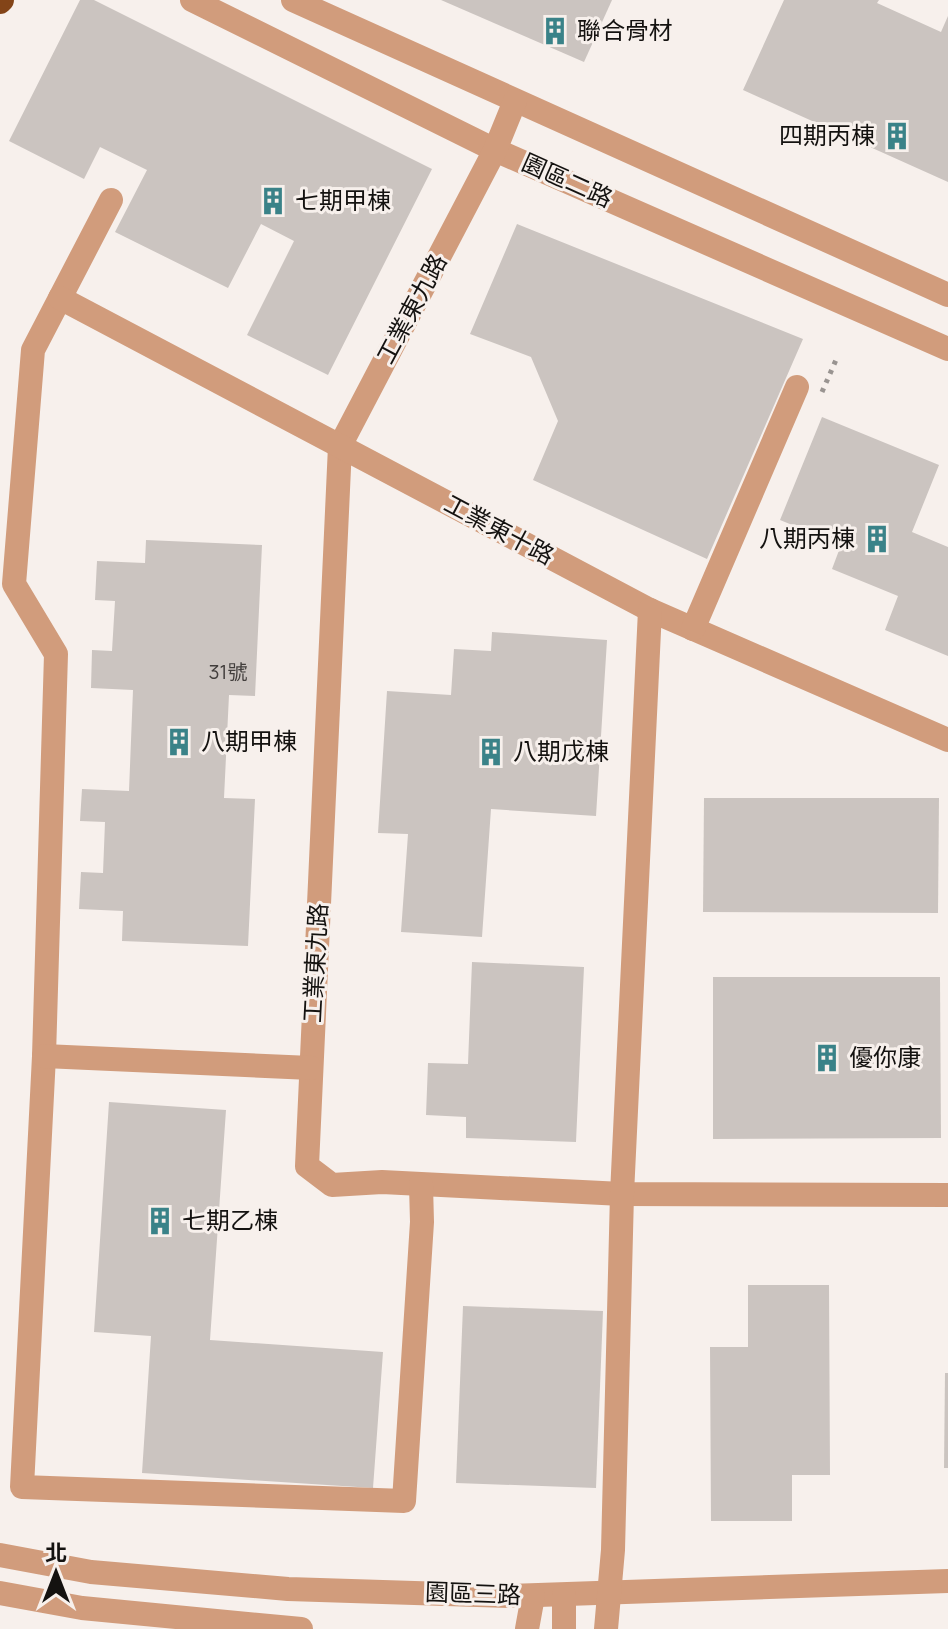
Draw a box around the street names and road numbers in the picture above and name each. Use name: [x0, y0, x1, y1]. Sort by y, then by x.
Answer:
street label: 園區二路: [517, 145, 618, 214]
street label: 工業東九路: [368, 248, 453, 369]
street label: 工業東十路: [439, 486, 560, 571]
street label: 工業東九路: [295, 902, 334, 1024]
street label: 園區三路: [425, 1574, 522, 1611]

